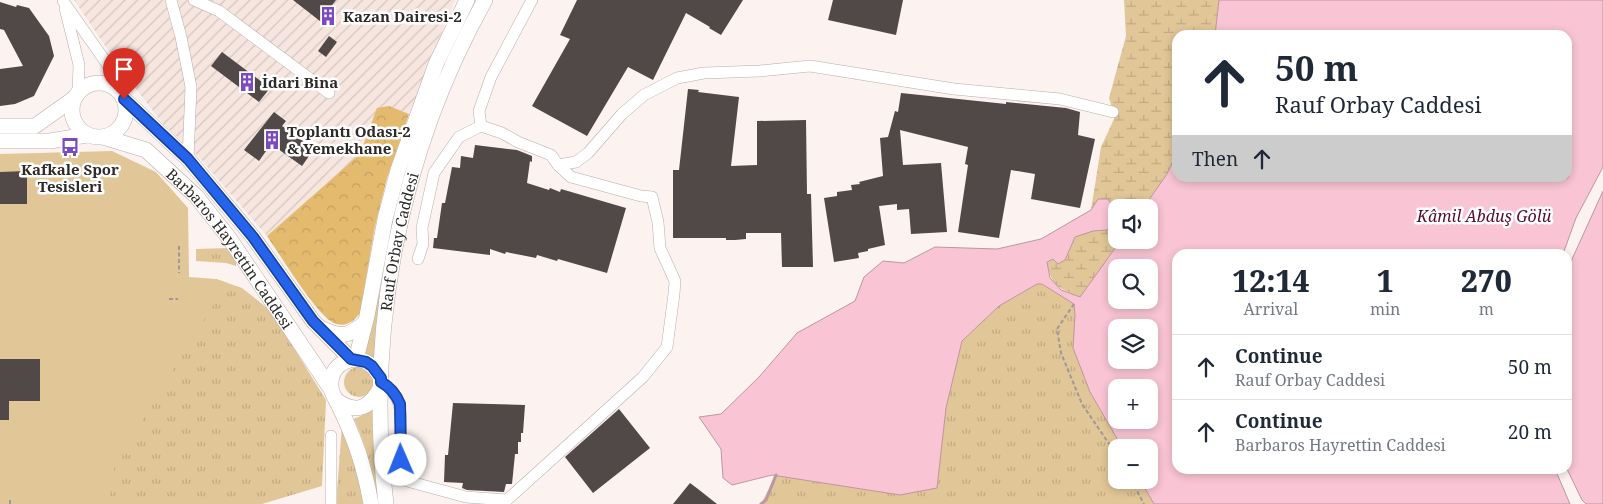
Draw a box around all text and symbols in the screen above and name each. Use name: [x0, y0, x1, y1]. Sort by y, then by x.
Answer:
building icon: Kazan Dairesi-2: [317, 5, 339, 27]
place label: Kazan Dairesi-2: [343, 6, 462, 26]
text: 50 m: [1275, 44, 1358, 91]
pin: [103, 48, 145, 99]
icon: ahead: [1192, 50, 1257, 115]
icon: arrive: [110, 55, 138, 83]
building icon: İdari Bina: [236, 71, 258, 93]
place label: İdari Bina: [262, 72, 338, 92]
text: Rauf Orbay Caddesi: [1275, 89, 1482, 119]
place label: Toplantı Odası-2 & Yemekhane: [287, 121, 411, 158]
building icon: Toplantı Odası-2 & Yemekhane: [261, 129, 283, 151]
bus stop icon: Kafkale Spor Tesisleri: [59, 136, 81, 158]
icon: ahead: [1248, 145, 1276, 173]
text: Then: [1192, 146, 1238, 172]
place label: Kafkale Spor Tesisleri: [21, 159, 119, 196]
street label: Barbaros Hayrettin Caddesi: [162, 164, 298, 333]
street label: Rauf Orbay Caddesi: [375, 170, 423, 312]
map controls: [1108, 199, 1158, 489]
button: sound: [1108, 199, 1158, 249]
water label: Kâmil Abduş Gölü: [1416, 205, 1552, 227]
button: search: [1108, 259, 1158, 309]
text: 12:14: [1232, 260, 1310, 301]
text: 1: [1377, 260, 1394, 301]
text: 270: [1461, 260, 1512, 301]
text: Arrival: [1244, 298, 1298, 320]
text: min: [1370, 298, 1400, 320]
text: m: [1479, 298, 1494, 320]
button: layers: [1108, 319, 1158, 369]
text: Continue: [1235, 343, 1323, 369]
icon: ahead: [1192, 353, 1220, 381]
text: 50 m: [1508, 354, 1552, 380]
text: Rauf Orbay Caddesi: [1235, 369, 1385, 391]
button: +: [1108, 379, 1158, 429]
text: Continue: [1235, 408, 1323, 434]
icon: ahead: [1192, 418, 1220, 446]
text: 20 m: [1508, 419, 1552, 445]
position arrow: [374, 433, 426, 485]
text: Barbaros Hayrettin Caddesi: [1235, 434, 1446, 456]
button: −: [1108, 439, 1158, 489]

